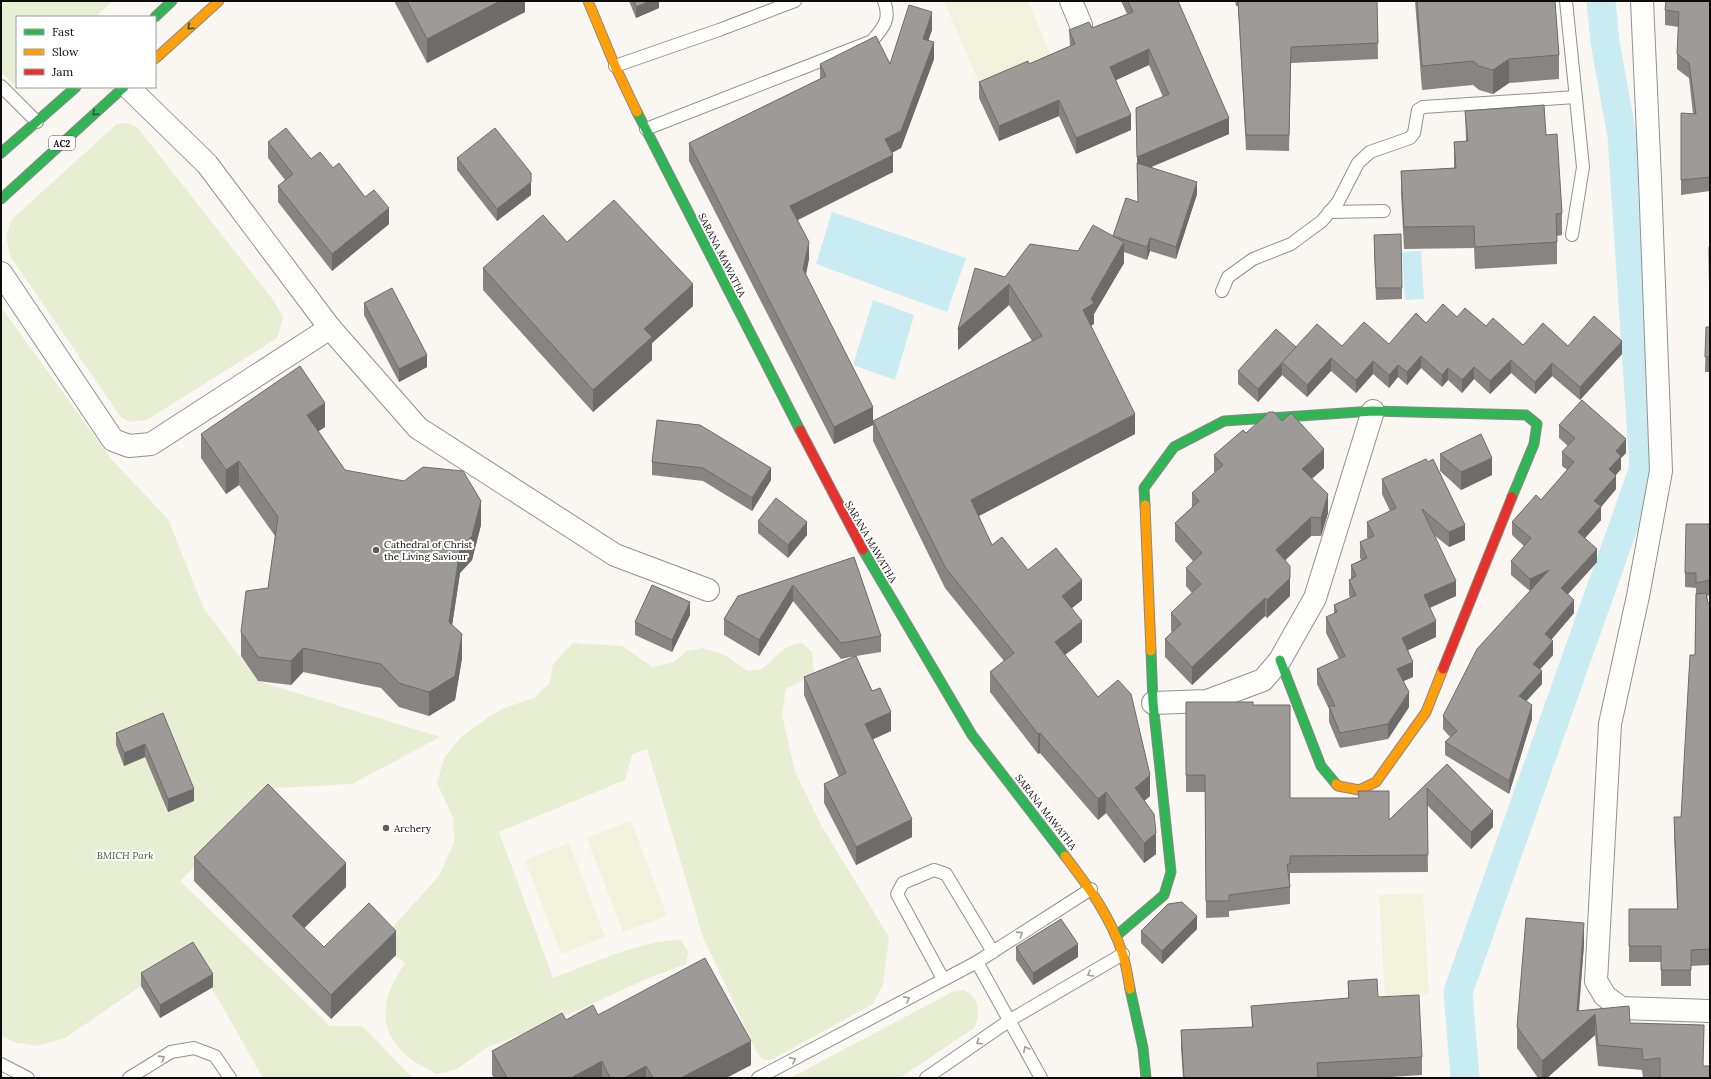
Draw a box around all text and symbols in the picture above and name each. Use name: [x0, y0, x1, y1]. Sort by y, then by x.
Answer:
legend: [16, 16, 156, 88]
one-way arrow: [188, 22, 195, 29]
text: Fast: [52, 24, 75, 39]
text: Slow: [52, 44, 79, 59]
text: Jam: [51, 64, 73, 79]
one-way arrow: [92, 108, 100, 116]
road number: AC2: [49, 136, 75, 150]
street label: SARANA MAWATHA: [695, 211, 749, 300]
street label: SARANA MAWATHA: [842, 499, 900, 586]
place label: Cathedral of Christ the Living Saviour: [384, 538, 473, 563]
marker: Cathedral of Christ the Living Saviour: [371, 545, 381, 555]
street label: SARANA MAWATHA: [1012, 772, 1080, 853]
place label: Archery: [393, 822, 432, 835]
marker: Archery: [381, 823, 391, 833]
park label: BMICH Park: [97, 849, 153, 862]
one-way arrow: [1016, 932, 1023, 939]
one-way arrow: [1087, 969, 1094, 976]
one-way arrow: [903, 996, 910, 1003]
one-way arrow: [976, 1037, 983, 1045]
one-way arrow: [1023, 1046, 1030, 1053]
one-way arrow: [158, 1055, 165, 1062]
one-way arrow: [788, 1057, 796, 1064]

